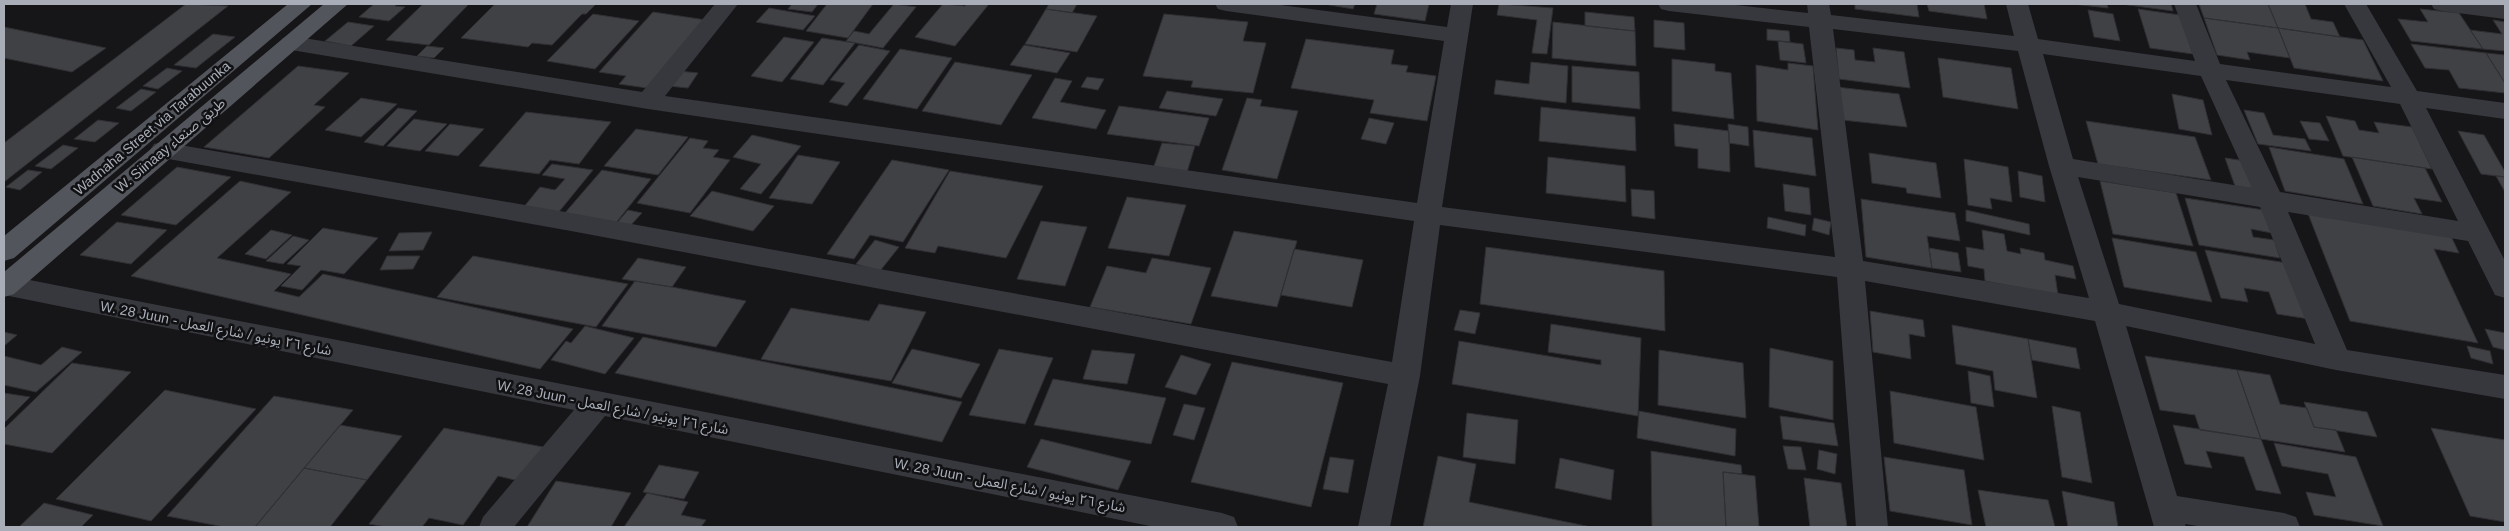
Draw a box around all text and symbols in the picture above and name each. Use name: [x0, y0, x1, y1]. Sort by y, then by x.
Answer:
street label: Wadnaha Street via Tarabuunka: [71, 58, 234, 198]
street label: W. Siinaay طريق صنعاء: [112, 94, 230, 197]
street label: W. 28 Juun - شارع ٢٦ يونيو / شارع العمل: [98, 298, 333, 361]
street label: W. 28 Juun - شارع ٢٦ يونيو / شارع العمل: [495, 377, 730, 440]
street label: W. 28 Juun - شارع ٢٦ يونيو / شارع العمل: [892, 455, 1127, 518]

